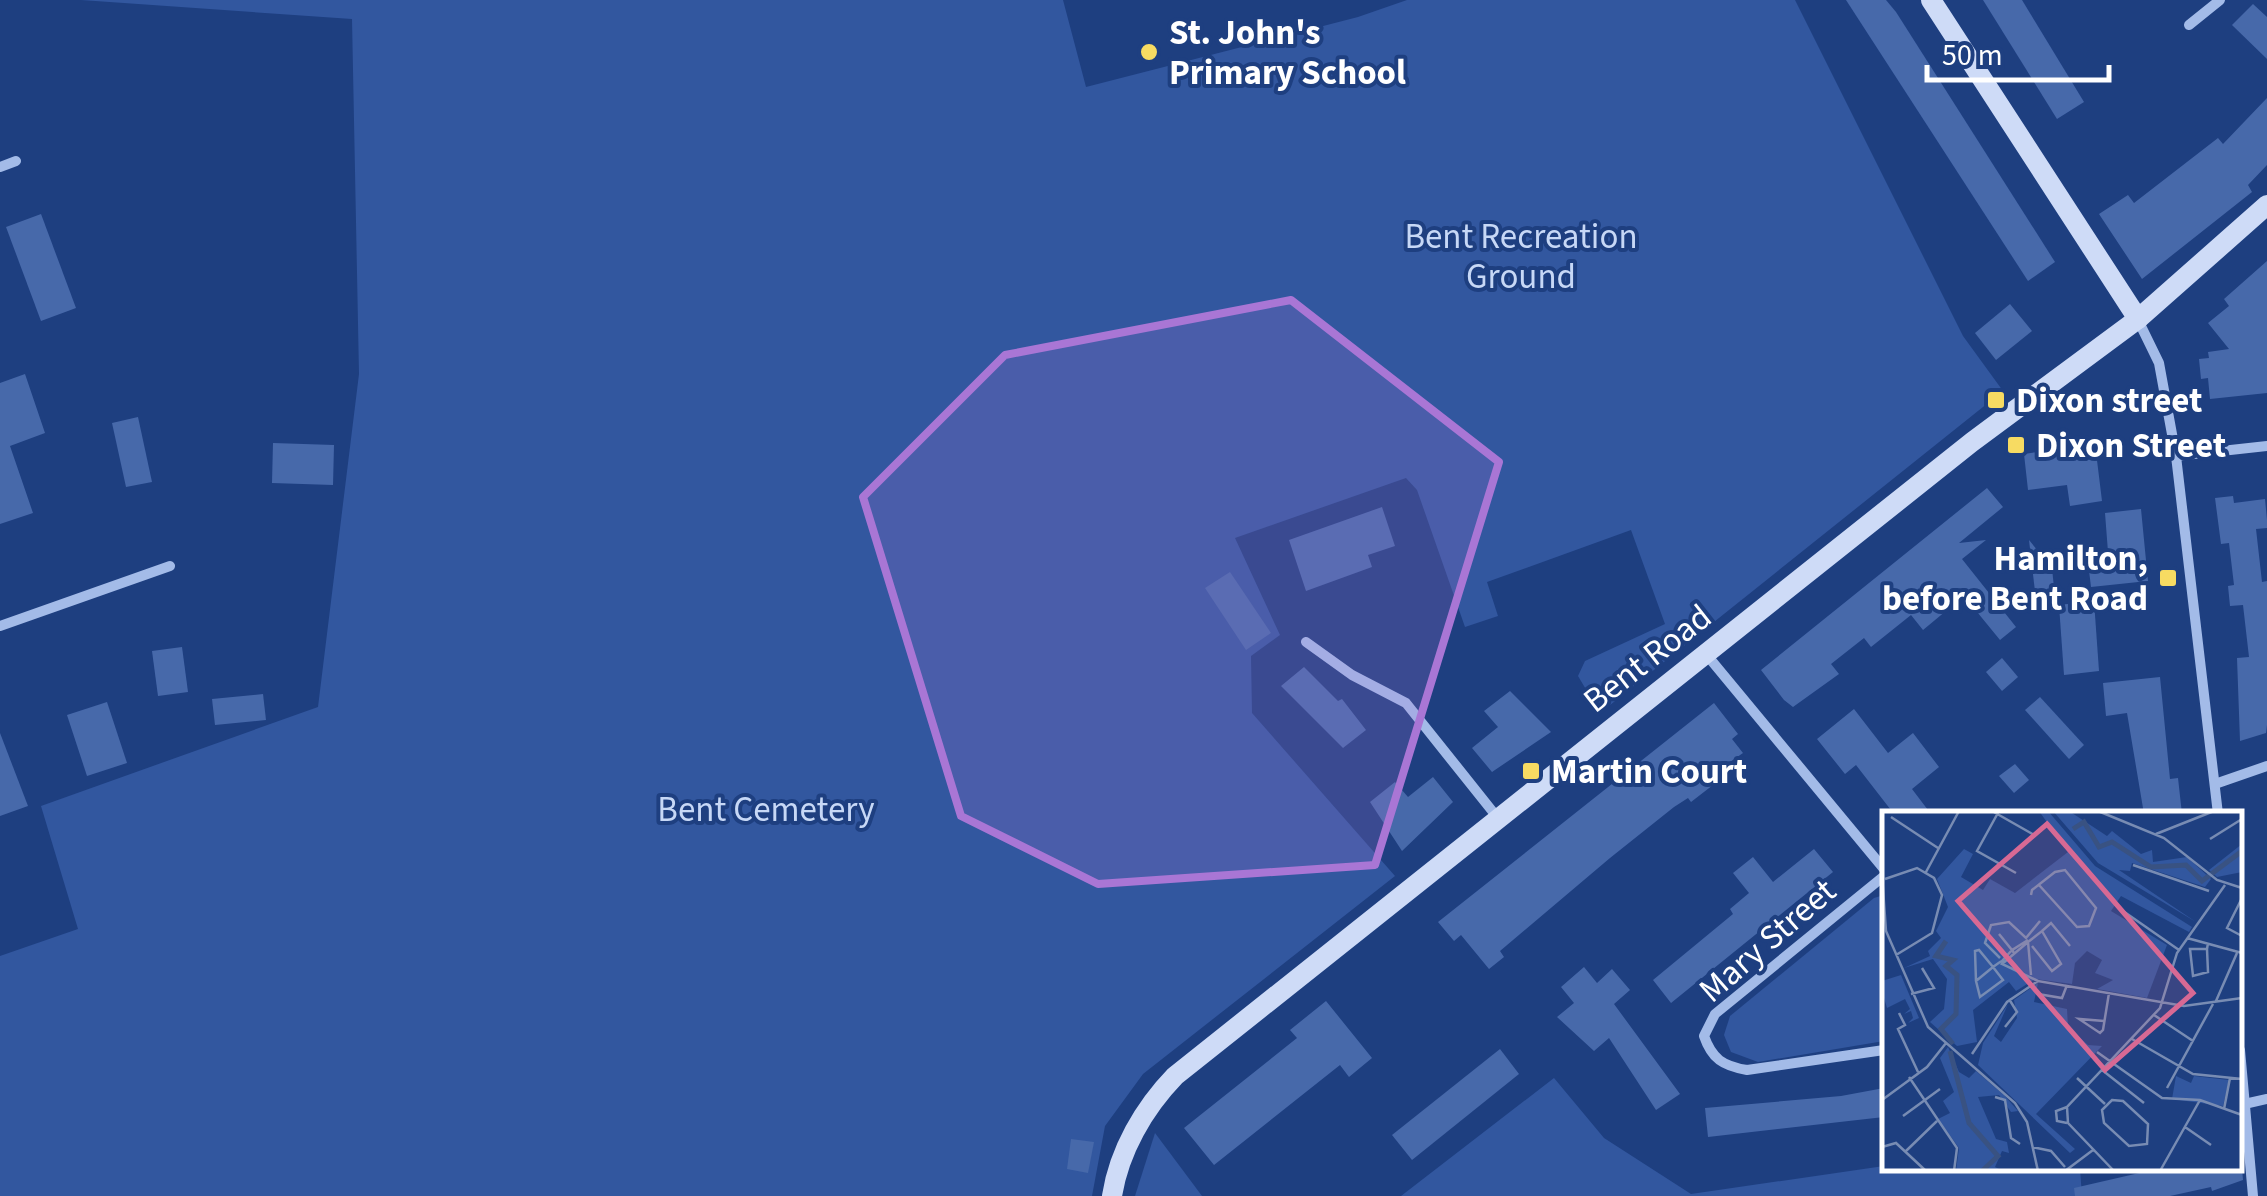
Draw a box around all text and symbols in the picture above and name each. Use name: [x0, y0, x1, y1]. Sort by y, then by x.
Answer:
place label: St. John's Primary School: [1169, 8, 1406, 98]
scale bar: [1927, 20, 2110, 82]
text: 50 m: [1942, 34, 2003, 77]
marker: St. John's Primary School: [1138, 41, 1160, 63]
park label: Bent Recreation Ground: [1404, 212, 1638, 302]
place label: Dixon street: [2016, 376, 2203, 426]
marker: Dixon street: [1985, 389, 2007, 411]
place label: Dixon Street: [2036, 421, 2226, 471]
marker: Dixon Street: [2005, 434, 2027, 456]
place label: Hamilton, before Bent Road: [1882, 534, 2148, 624]
marker: Hamilton, before Bent Road: [2157, 567, 2179, 589]
street label: Bent Road: [1573, 593, 1723, 725]
place label: Martin Court: [1551, 747, 1747, 797]
marker: Martin Court: [1520, 760, 1542, 782]
park label: Bent Cemetery: [657, 785, 875, 835]
inset map: [1882, 811, 2242, 1171]
street label: Mary Street: [1688, 867, 1847, 1014]

